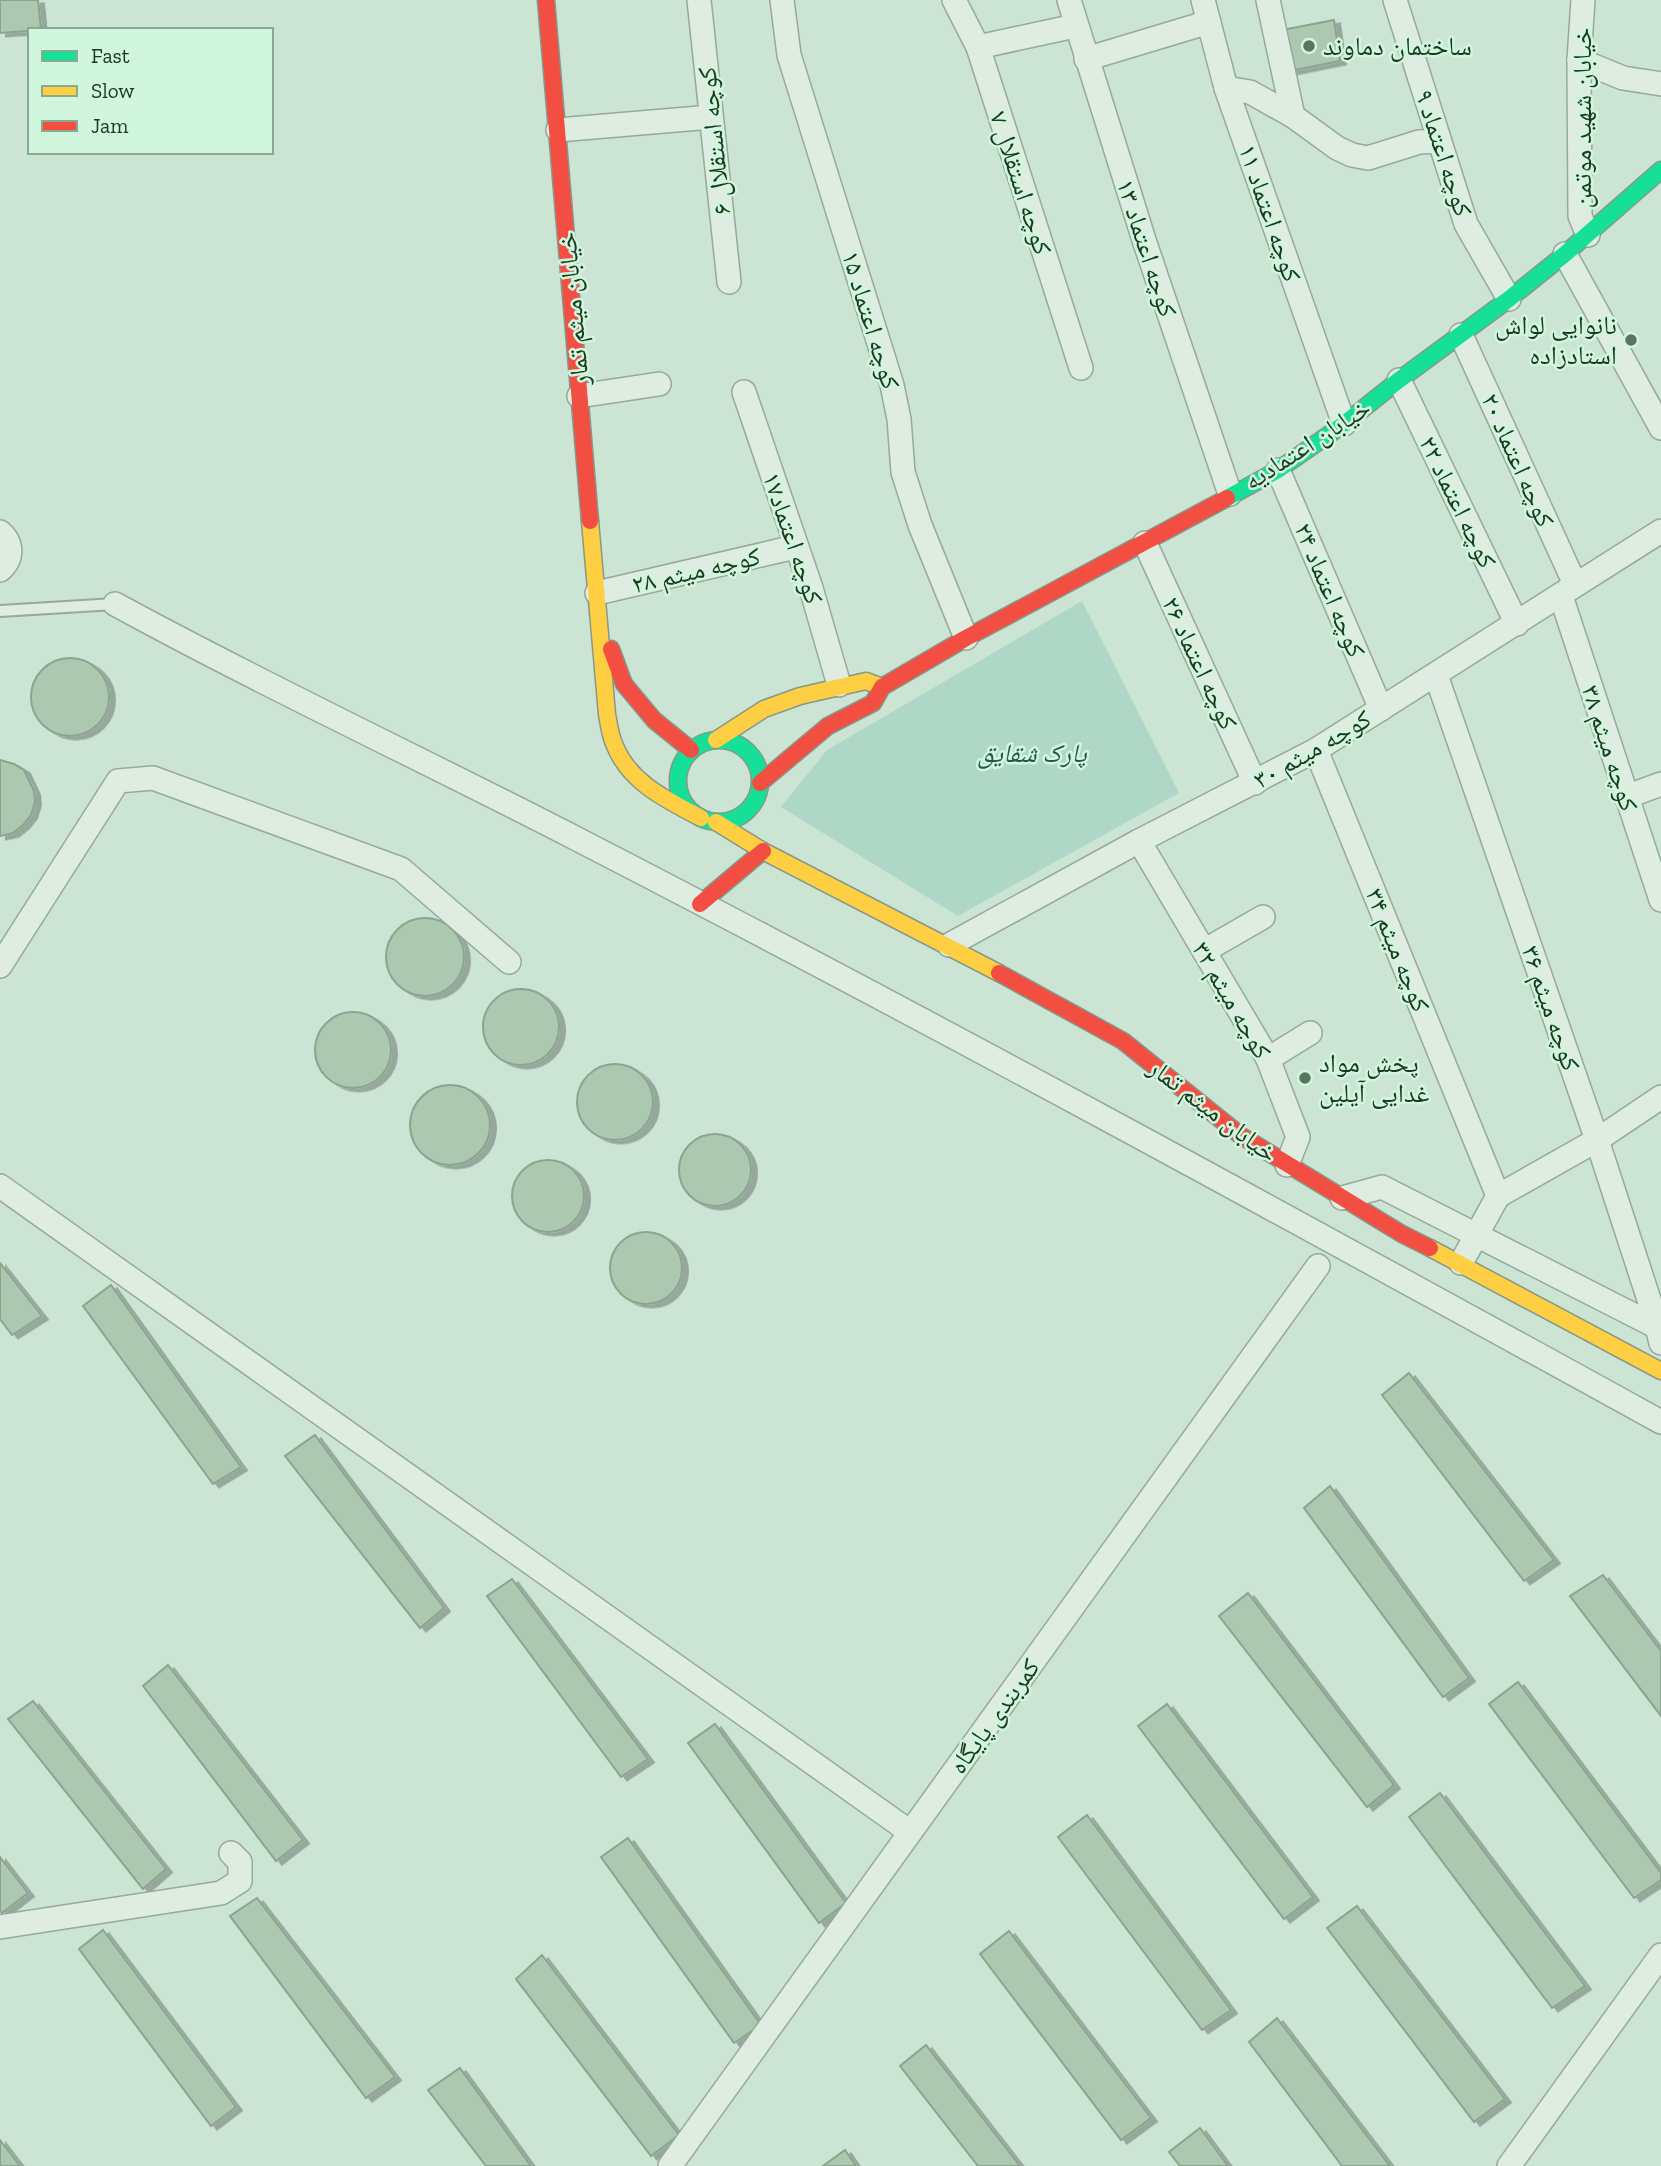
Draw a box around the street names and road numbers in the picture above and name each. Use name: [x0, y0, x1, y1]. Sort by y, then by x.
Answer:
street label: خیابان شهید موتمن: [1566, 28, 1598, 208]
street label: کوچه استقلال ۶: [690, 65, 738, 217]
street label: کوچه اعتماد ۹: [1408, 86, 1480, 221]
street label: کوچه استقلال ۷: [983, 107, 1059, 259]
street label: کوچه اعتماد ۱۱: [1232, 140, 1309, 286]
street label: کوچه اعتماد ۱۳: [1110, 175, 1184, 321]
street label: خیابان میثم تمار: [550, 231, 597, 388]
street label: کوچه اعتماد ۱۵: [835, 247, 907, 393]
street label: کوچه اعتماد ۲۰: [1474, 388, 1562, 532]
street label: خیابان اعتمادیه: [1238, 391, 1376, 497]
street label: کوچه اعتماد ۲۲: [1412, 431, 1504, 574]
street label: کوچه اعتماد۱۷: [756, 468, 831, 608]
street label: کوچه اعتماد ۲۴: [1287, 518, 1373, 662]
street label: کوچه میثم ۲۸: [629, 540, 764, 601]
street label: کوچه اعتماد ۲۶: [1155, 591, 1245, 735]
street label: کوچه میثم ۳۸: [1574, 681, 1645, 816]
street label: کوچه میثم ۳۰: [1247, 702, 1377, 796]
street label: کوچه میثم ۳۴: [1358, 883, 1437, 1017]
street label: کوچه میثم ۳۲: [1185, 935, 1279, 1065]
street label: کوچه میثم ۳۶: [1514, 941, 1587, 1076]
street label: خیابان میثم تمار: [1141, 1050, 1284, 1170]
street label: کمربندی پایگاه: [941, 1652, 1047, 1780]

